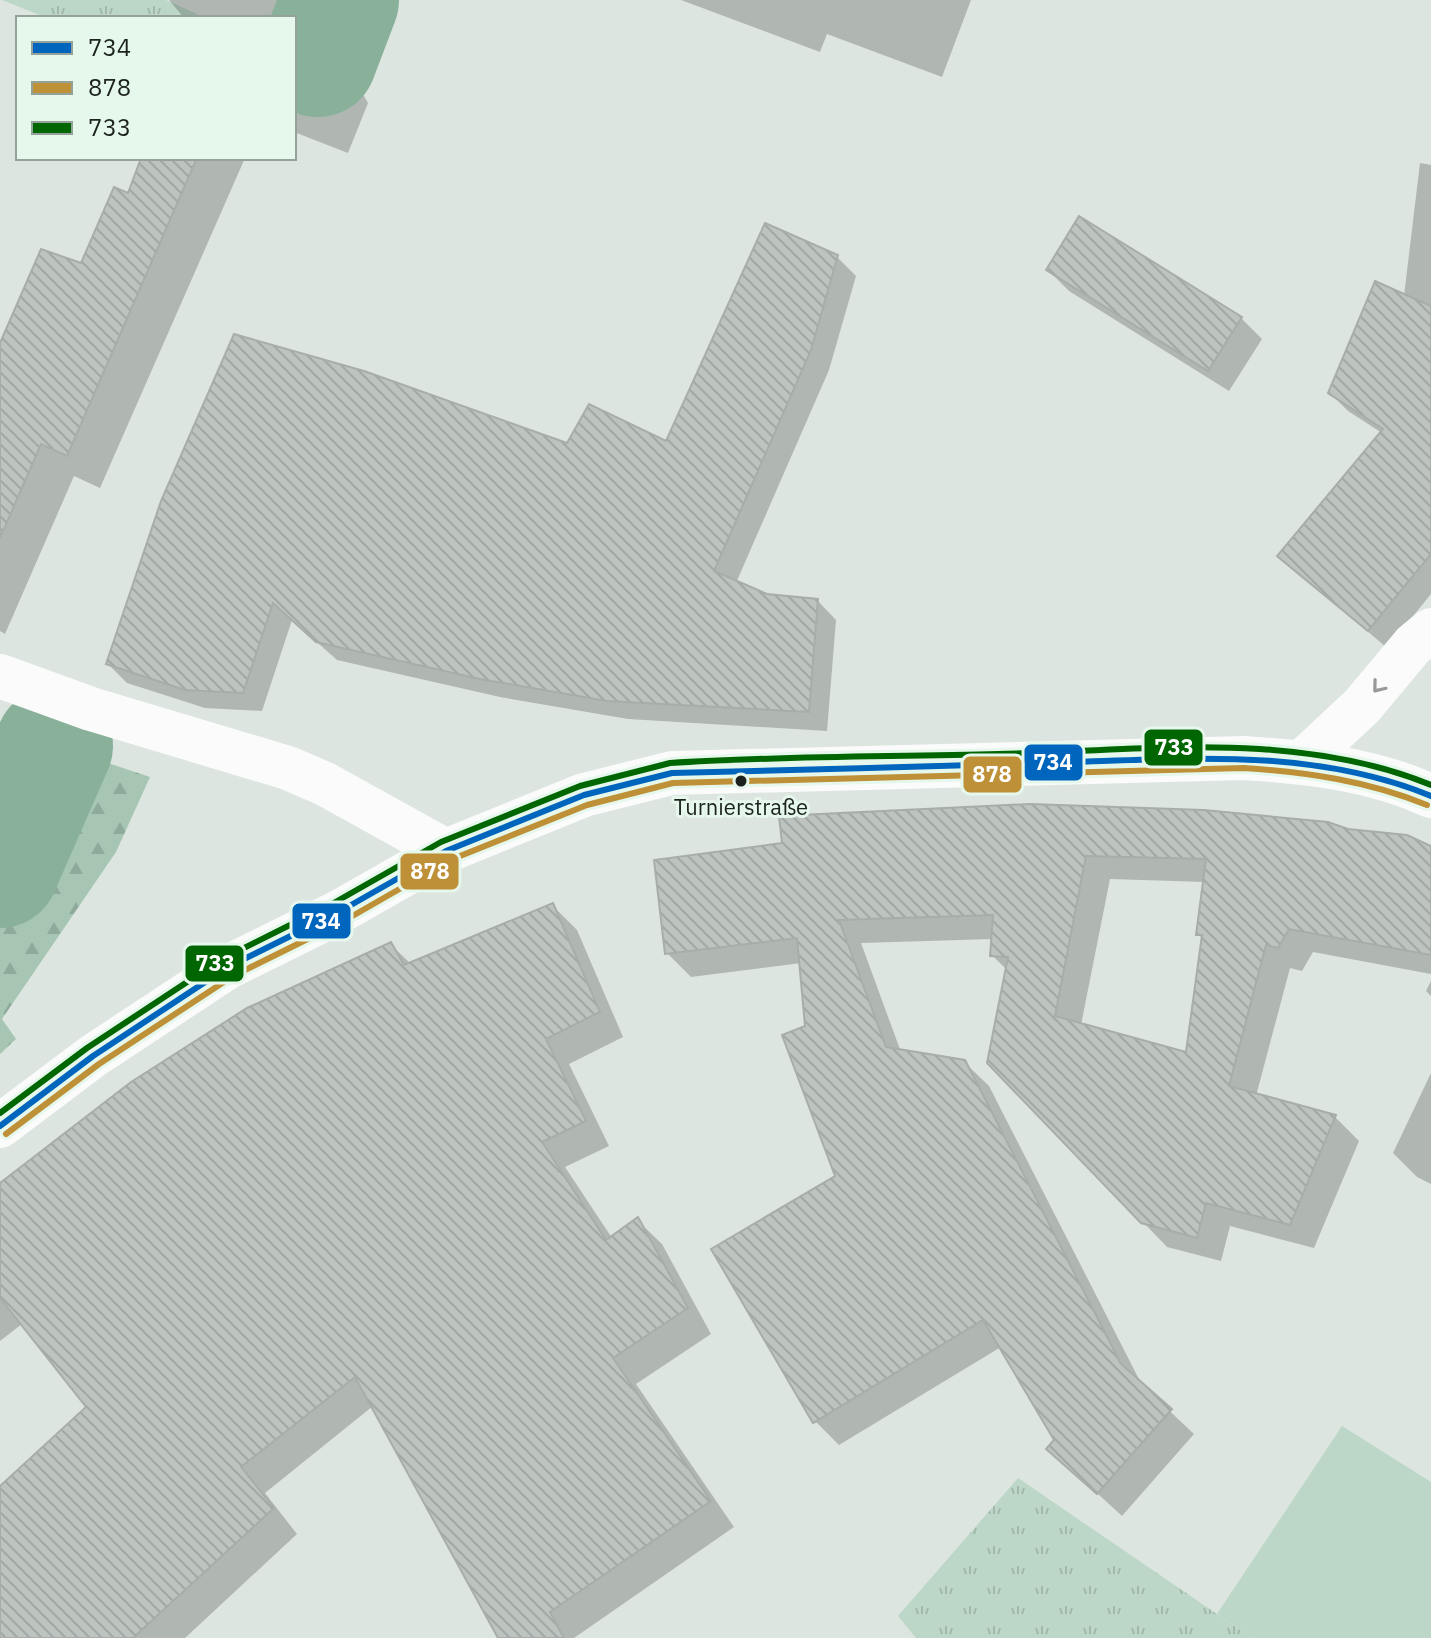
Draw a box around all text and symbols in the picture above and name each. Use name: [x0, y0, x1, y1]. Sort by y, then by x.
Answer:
legend: [16, 16, 296, 160]
text: 734: [88, 31, 131, 63]
text: 878: [88, 71, 131, 103]
text: 733: [88, 111, 131, 143]
one-way arrow: [1373, 678, 1388, 692]
line badge: 733: [1143, 728, 1204, 767]
text: 733: [1154, 732, 1194, 761]
line badge: 734: [1023, 743, 1084, 782]
text: 734: [1033, 747, 1073, 776]
line badge: 878: [962, 755, 1023, 794]
text: 878: [972, 759, 1012, 788]
marker: Turnierstraße: [733, 773, 749, 789]
place label: Turnierstraße: [674, 792, 808, 821]
line badge: 878: [399, 852, 460, 891]
text: 878: [410, 856, 450, 885]
line badge: 734: [291, 902, 352, 940]
text: 734: [301, 906, 341, 935]
line badge: 733: [184, 944, 245, 983]
text: 733: [195, 948, 235, 977]

